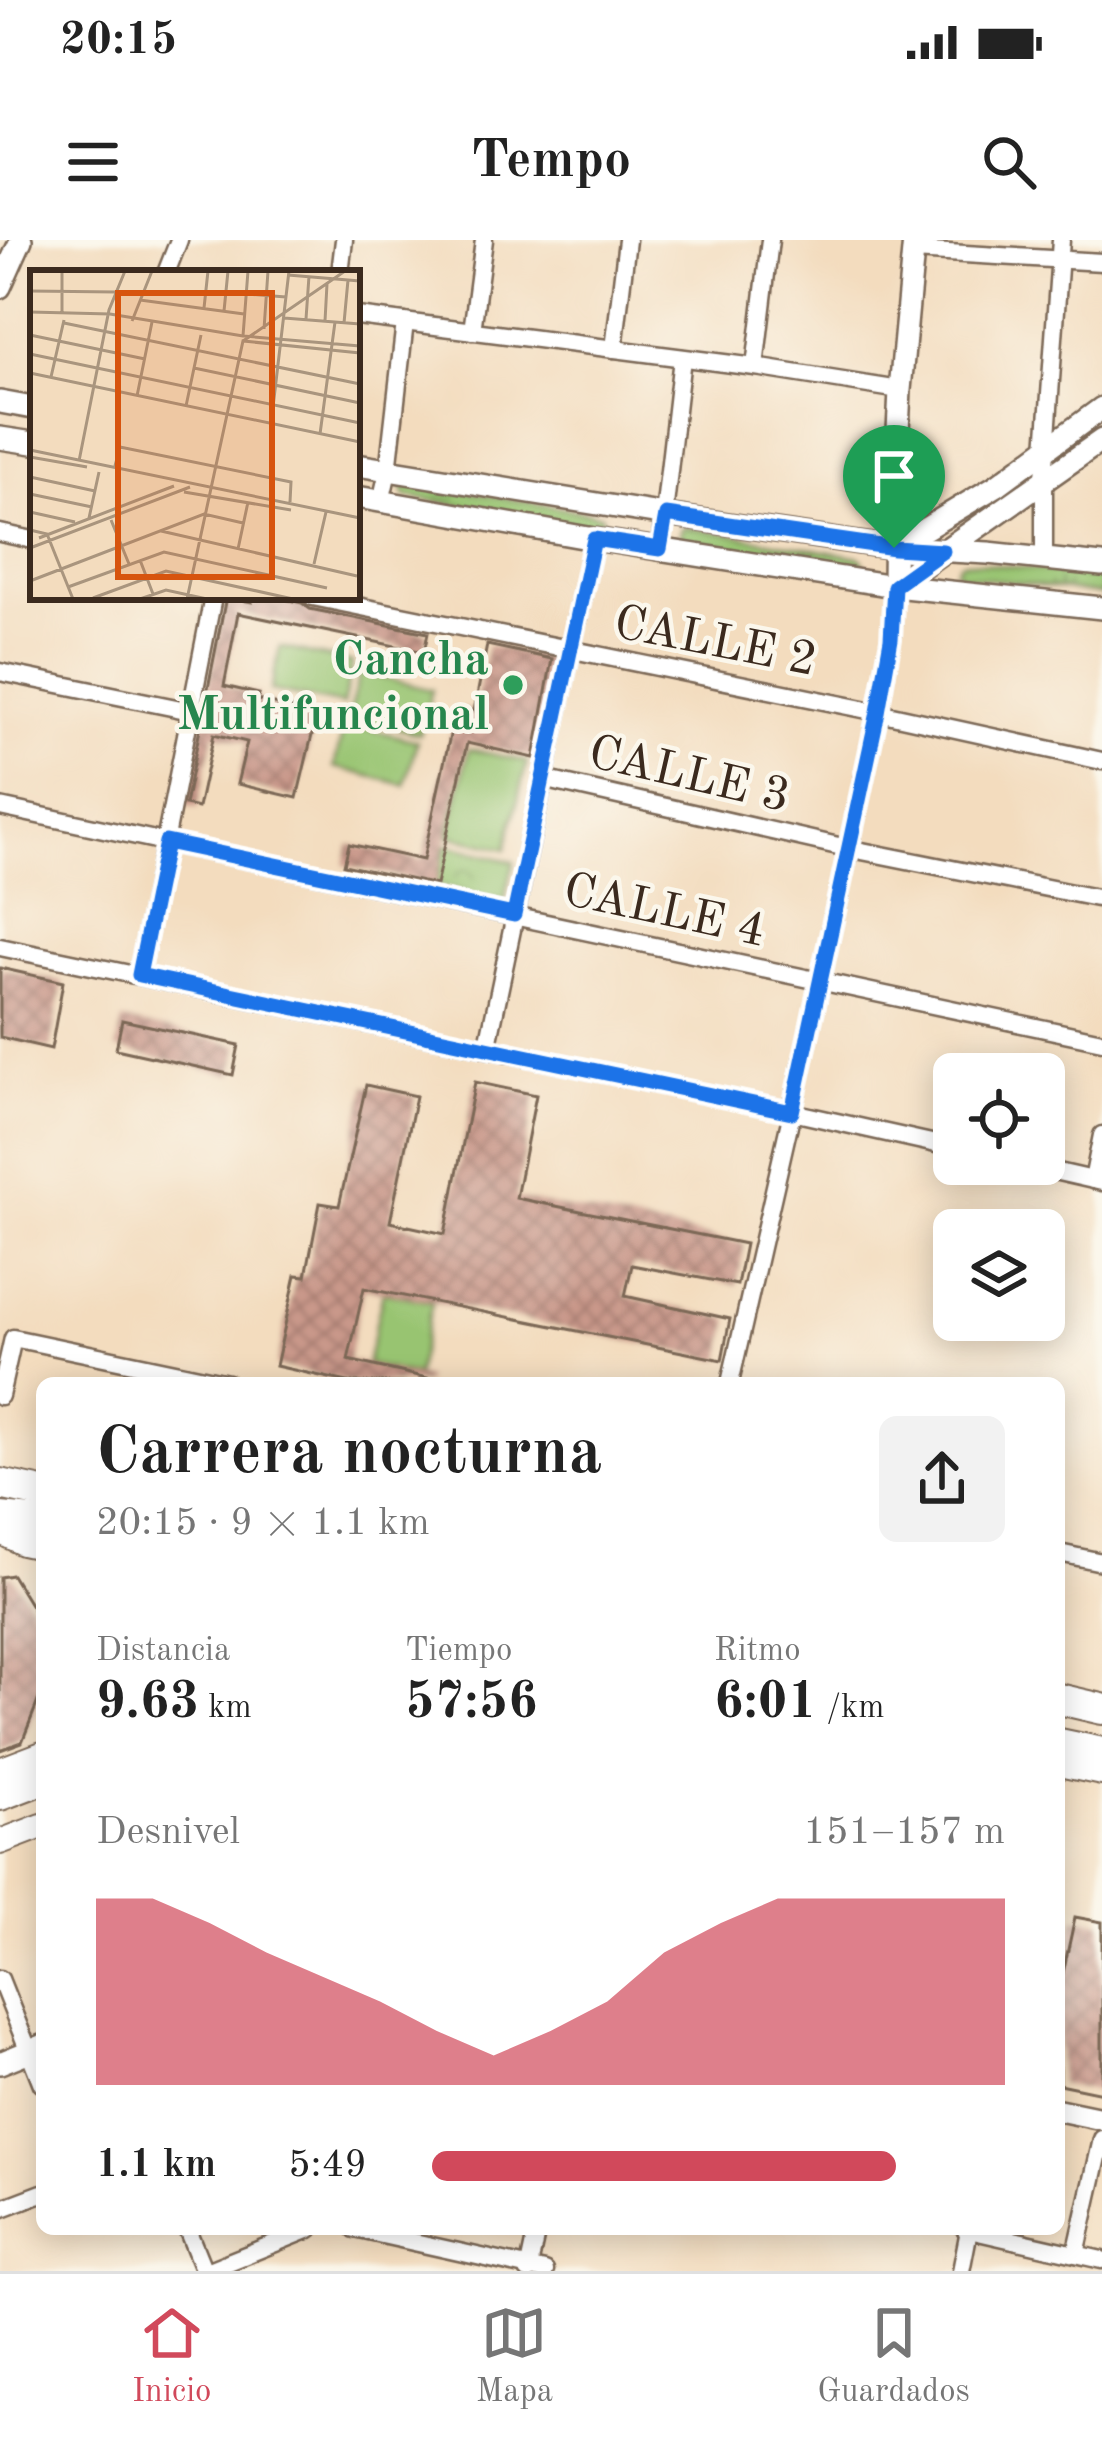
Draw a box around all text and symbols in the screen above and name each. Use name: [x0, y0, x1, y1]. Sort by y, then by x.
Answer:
text: 20:15: [60, 19, 177, 64]
icon: menu: [60, 129, 126, 195]
icon: search: [976, 129, 1042, 195]
text: Tempo: [471, 135, 631, 189]
inset map: [30, 270, 360, 600]
pin: [843, 425, 945, 548]
icon: arrive: [861, 443, 927, 509]
street label: CALLE 2: [610, 600, 820, 686]
place label: Cancha Multifuncional: [177, 637, 489, 740]
marker: Cancha Multifuncional: [500, 672, 526, 698]
street label: CALLE 3: [584, 729, 794, 822]
street label: CALLE 4: [559, 867, 769, 957]
map controls: [933, 1053, 1065, 1341]
button: locate: [933, 1053, 1065, 1185]
button: layers: [933, 1209, 1065, 1341]
button: share: [879, 1416, 1005, 1542]
text: Carrera nocturna: [96, 1422, 602, 1488]
text: 20:15 · 9 × 1.1 km: [96, 1504, 430, 1543]
text: Distancia: [96, 1635, 230, 1668]
text: Tiempo: [405, 1635, 512, 1668]
text: Ritmo: [714, 1635, 801, 1668]
text: 9.63: [96, 1678, 199, 1729]
text: 57:56: [405, 1678, 538, 1729]
text: 6:01: [714, 1678, 817, 1729]
text: km: [199, 1692, 252, 1725]
text: /km: [817, 1692, 884, 1725]
text: Desnivel: [96, 1813, 240, 1852]
text: 151–157 m: [803, 1813, 1005, 1852]
text: 1.1 km: [96, 2146, 216, 2185]
text: 5:49: [288, 2146, 367, 2185]
tab: Inicio: [132, 2300, 212, 2413]
tab: Mapa: [476, 2300, 553, 2413]
tab: Guardados: [817, 2300, 970, 2413]

